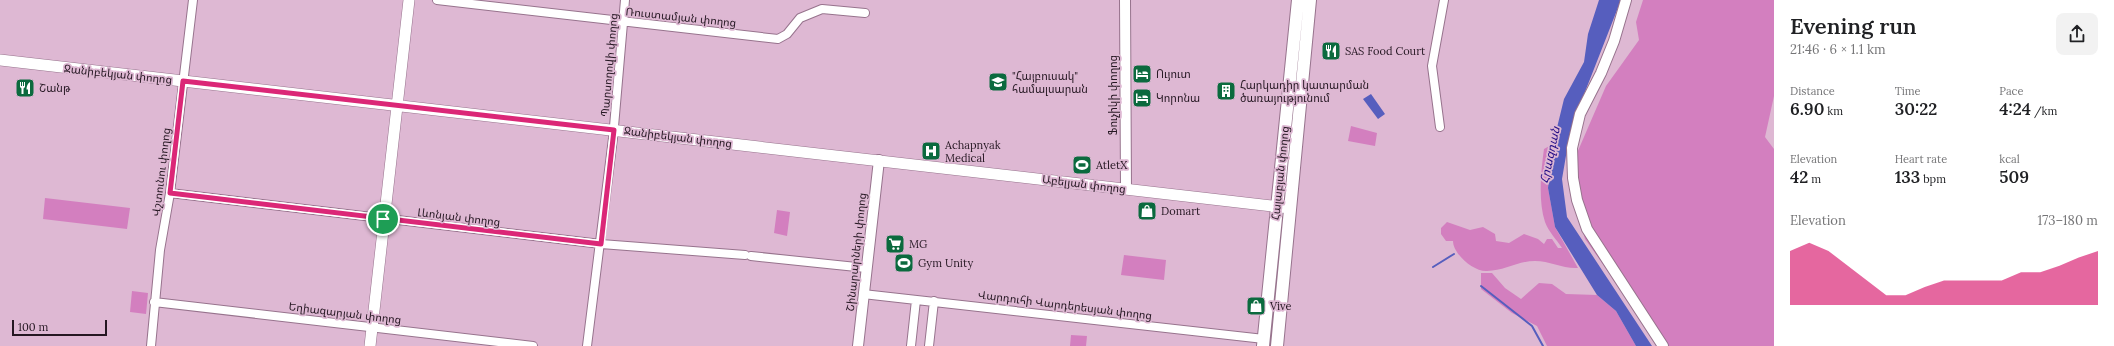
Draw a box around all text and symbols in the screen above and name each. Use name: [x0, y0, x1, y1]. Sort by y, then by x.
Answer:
street label: Ռուստամյան փողոց: [625, 4, 737, 30]
text: Evening run: [1790, 12, 1917, 40]
street label: Պարսողովի փողոց: [597, 13, 621, 117]
button: share: [2056, 13, 2098, 55]
restaurant icon: SAS Food Court: [1320, 40, 1342, 62]
text: 21:46 · 6 × 1.1 km: [1790, 41, 1886, 58]
place label: SAS Food Court: [1345, 44, 1426, 58]
street label: Ֆուչիկի փողոց: [1106, 55, 1120, 135]
street label: Ջանիբեկյան փողոց: [63, 61, 173, 87]
hotel icon: Ույուտ: [1131, 63, 1153, 85]
place label: Ույուտ: [1156, 67, 1191, 81]
place label: "Հայբուսակ" համալսարան: [1012, 69, 1088, 96]
school or university icon: "Հայբուսակ" համալսարան: [987, 71, 1009, 93]
restaurant icon: Շանթ: [14, 77, 36, 99]
place label: Հարկադիր կատարման ծառայությունում: [1240, 78, 1369, 105]
building icon: Հարկադիր կատարման ծառայությունում: [1215, 80, 1237, 102]
place label: Շանթ: [39, 81, 71, 95]
text: Distance: [1790, 84, 1835, 98]
text: Time: [1895, 84, 1921, 98]
text: Pace: [1999, 84, 2023, 98]
hotel icon: Կորոնա: [1131, 87, 1153, 109]
place label: Կորոնա: [1156, 91, 1200, 105]
text: 6.90: [1790, 98, 1824, 120]
text: 30:22: [1895, 98, 1937, 120]
text: 4:24: [1999, 98, 2031, 120]
text: km: [1824, 104, 1843, 118]
text: /km: [2031, 104, 2057, 118]
street label: Ջանիբեկյան փողոց: [623, 123, 733, 151]
water label: Հրազդան: [1536, 124, 1563, 185]
street label: Հալաբյան փողոց: [1268, 125, 1292, 221]
street label: Վշտունու փողոց: [149, 127, 173, 217]
place label: Achapnyak Medical: [944, 138, 1001, 165]
hospital icon: Achapnyak Medical: [920, 140, 942, 162]
text: Elevation: [1790, 152, 1837, 166]
text: Heart rate: [1895, 152, 1947, 166]
text: kcal: [1999, 152, 2020, 166]
sports icon: AtletX: [1071, 154, 1093, 176]
place label: AtletX: [1095, 158, 1128, 172]
text: 42: [1790, 166, 1808, 188]
text: 133: [1895, 166, 1920, 188]
text: 509: [1999, 166, 2029, 188]
street label: Աբելյան փողոց: [1041, 172, 1127, 196]
text: m: [1808, 172, 1821, 186]
text: bpm: [1920, 172, 1946, 186]
street label: Շինարարների փողոց: [843, 192, 869, 312]
shop icon: Domart: [1136, 200, 1158, 222]
pin: [366, 202, 400, 236]
place label: Domart: [1161, 204, 1201, 218]
street label: Լևոնյան փողոց: [417, 205, 501, 229]
icon: arrive: [372, 208, 394, 230]
text: Elevation: [1790, 212, 1846, 229]
text: 173–180 m: [2038, 212, 2098, 229]
supermarket icon: MG: [884, 233, 906, 255]
place label: MG: [909, 237, 928, 251]
sports icon: Gym Unity: [893, 252, 915, 274]
place label: Gym Unity: [918, 256, 973, 270]
street label: Վարդուհի Վարդերեսյան փողոց: [977, 287, 1153, 323]
shop icon: Vive: [1245, 295, 1267, 317]
street label: Եղիազարյան փողոց: [288, 299, 402, 327]
place label: Vive: [1269, 299, 1292, 313]
scale bar: [12, 318, 107, 337]
text: 100 m: [18, 320, 48, 334]

